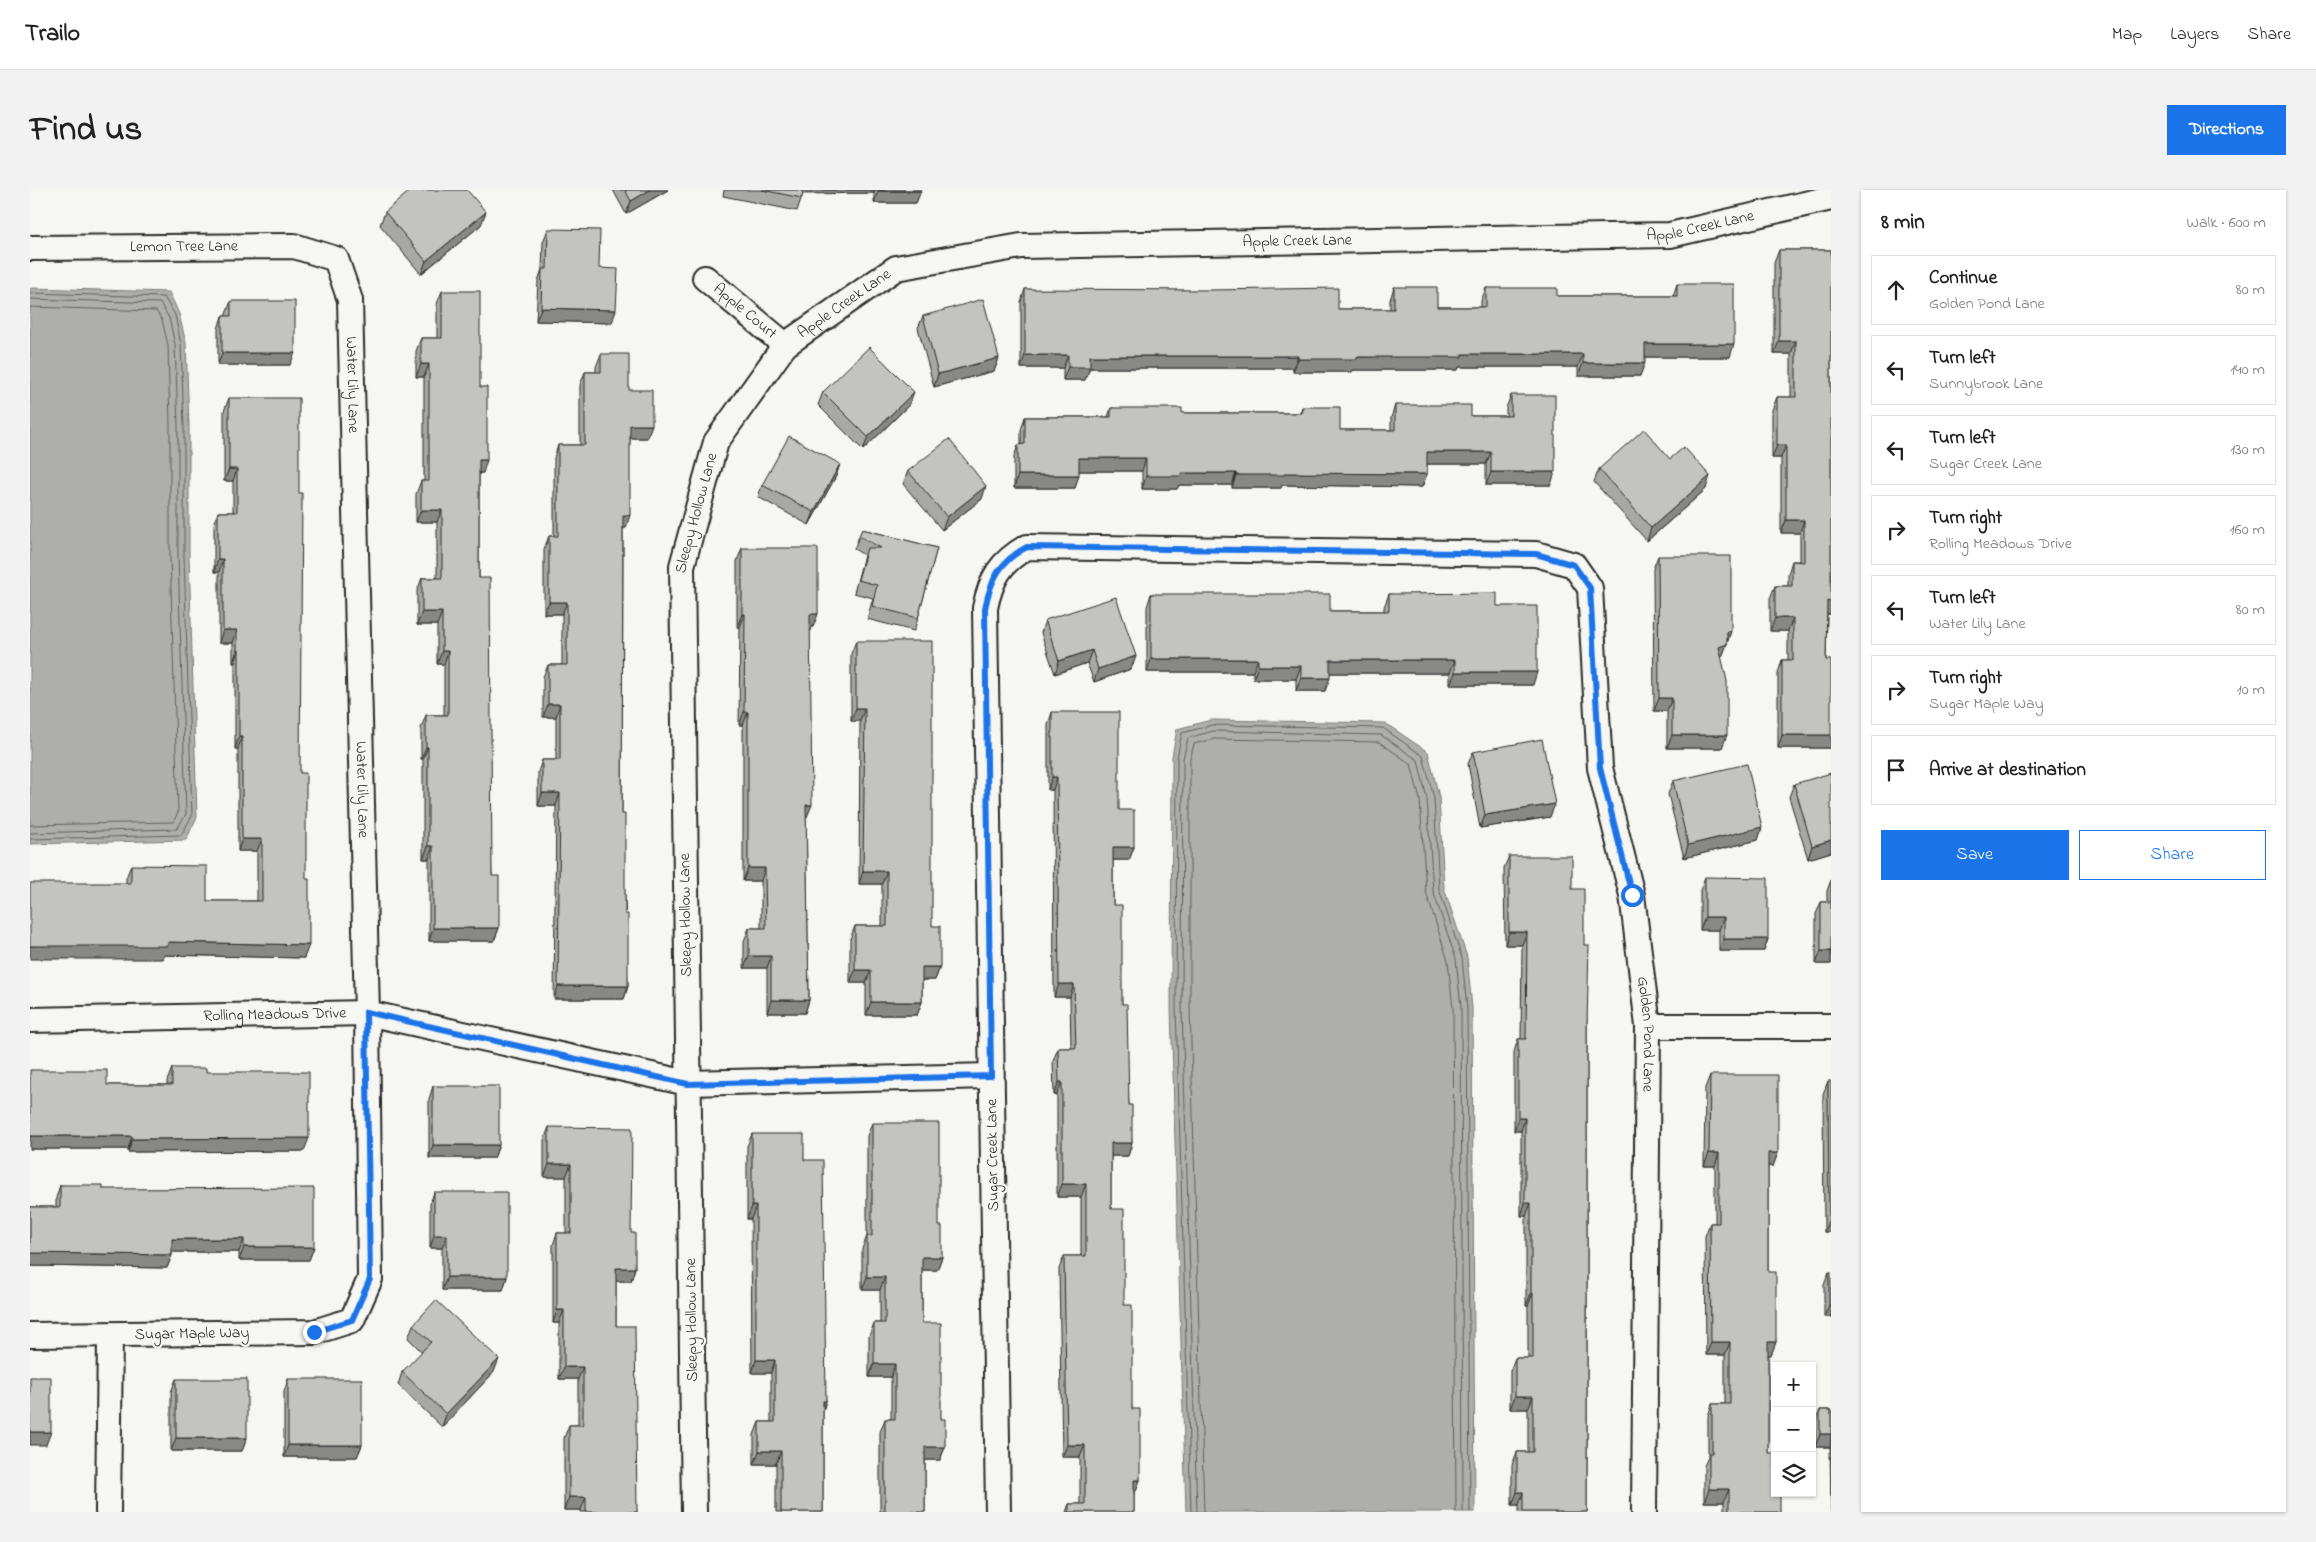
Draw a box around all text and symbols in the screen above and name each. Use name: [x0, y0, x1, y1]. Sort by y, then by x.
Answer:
text: Trailo: [25, 17, 80, 52]
text: Map: [2112, 22, 2142, 48]
text: Layers: [2170, 22, 2220, 48]
text: Share: [2248, 22, 2291, 48]
text: Find us: [30, 105, 142, 156]
button: Directions: [2167, 105, 2286, 155]
street label: Apple Creek Lane: [1646, 204, 1757, 247]
text: 8 min: [1881, 208, 1925, 238]
text: Walk · 600 m: [2187, 211, 2266, 235]
street label: Apple Creek Lane: [1242, 228, 1353, 254]
street label: Lemon Tree Lane: [130, 234, 239, 259]
street label: Apple Creek Lane: [793, 262, 897, 345]
text: Continue: [1929, 265, 1997, 292]
icon: ahead: [1882, 276, 1910, 304]
street label: Apple Court: [708, 277, 783, 346]
text: 80 m: [2236, 278, 2265, 302]
text: Golden Pond Lane: [1929, 292, 2045, 316]
street label: Water Lily Lane: [339, 336, 365, 434]
text: Turn left: [1929, 345, 1996, 372]
icon: left: [1882, 356, 1910, 384]
text: 140 m: [2230, 358, 2265, 382]
text: Sunnybrook Lane: [1929, 372, 2043, 396]
text: Turn left: [1929, 425, 1996, 452]
icon: left: [1882, 436, 1910, 464]
text: 130 m: [2230, 438, 2265, 462]
street label: Sleepy Hollow Lane: [670, 449, 725, 573]
text: Sugar Creek Lane: [1929, 452, 2042, 476]
text: Turn right: [1929, 505, 2002, 532]
icon: right: [1882, 516, 1910, 544]
text: 160 m: [2230, 518, 2265, 542]
text: Rolling Meadows Drive: [1929, 532, 2072, 556]
text: Turn left: [1929, 585, 1996, 612]
icon: left: [1882, 596, 1910, 624]
text: 80 m: [2236, 598, 2265, 622]
text: Water Lily Lane: [1929, 612, 2026, 636]
text: Turn right: [1929, 665, 2002, 692]
icon: right: [1882, 676, 1910, 704]
text: 10 m: [2237, 678, 2265, 702]
text: Sugar Maple Way: [1929, 692, 2044, 716]
street label: Water Lily Lane: [349, 741, 375, 839]
icon: arrive: [1882, 756, 1910, 784]
text: Arrive at destination: [1929, 757, 2086, 784]
button: Save: [1881, 830, 2069, 880]
button: Share: [2079, 830, 2266, 880]
street label: Sleepy Hollow Lane: [673, 852, 699, 977]
route start: [1621, 884, 1644, 907]
street label: Golden Pond Lane: [1630, 975, 1660, 1093]
street label: Rolling Meadows Drive: [203, 1001, 348, 1028]
street label: Sugar Creek Lane: [980, 1098, 1006, 1212]
street label: Sleepy Hollow Lane: [679, 1257, 705, 1382]
street label: Sugar Maple Way: [135, 1321, 250, 1347]
route end: [303, 1321, 326, 1344]
map controls: [1771, 1362, 1816, 1497]
button: +: [1771, 1362, 1816, 1407]
button: −: [1771, 1407, 1816, 1452]
button: layers: [1771, 1452, 1816, 1497]

